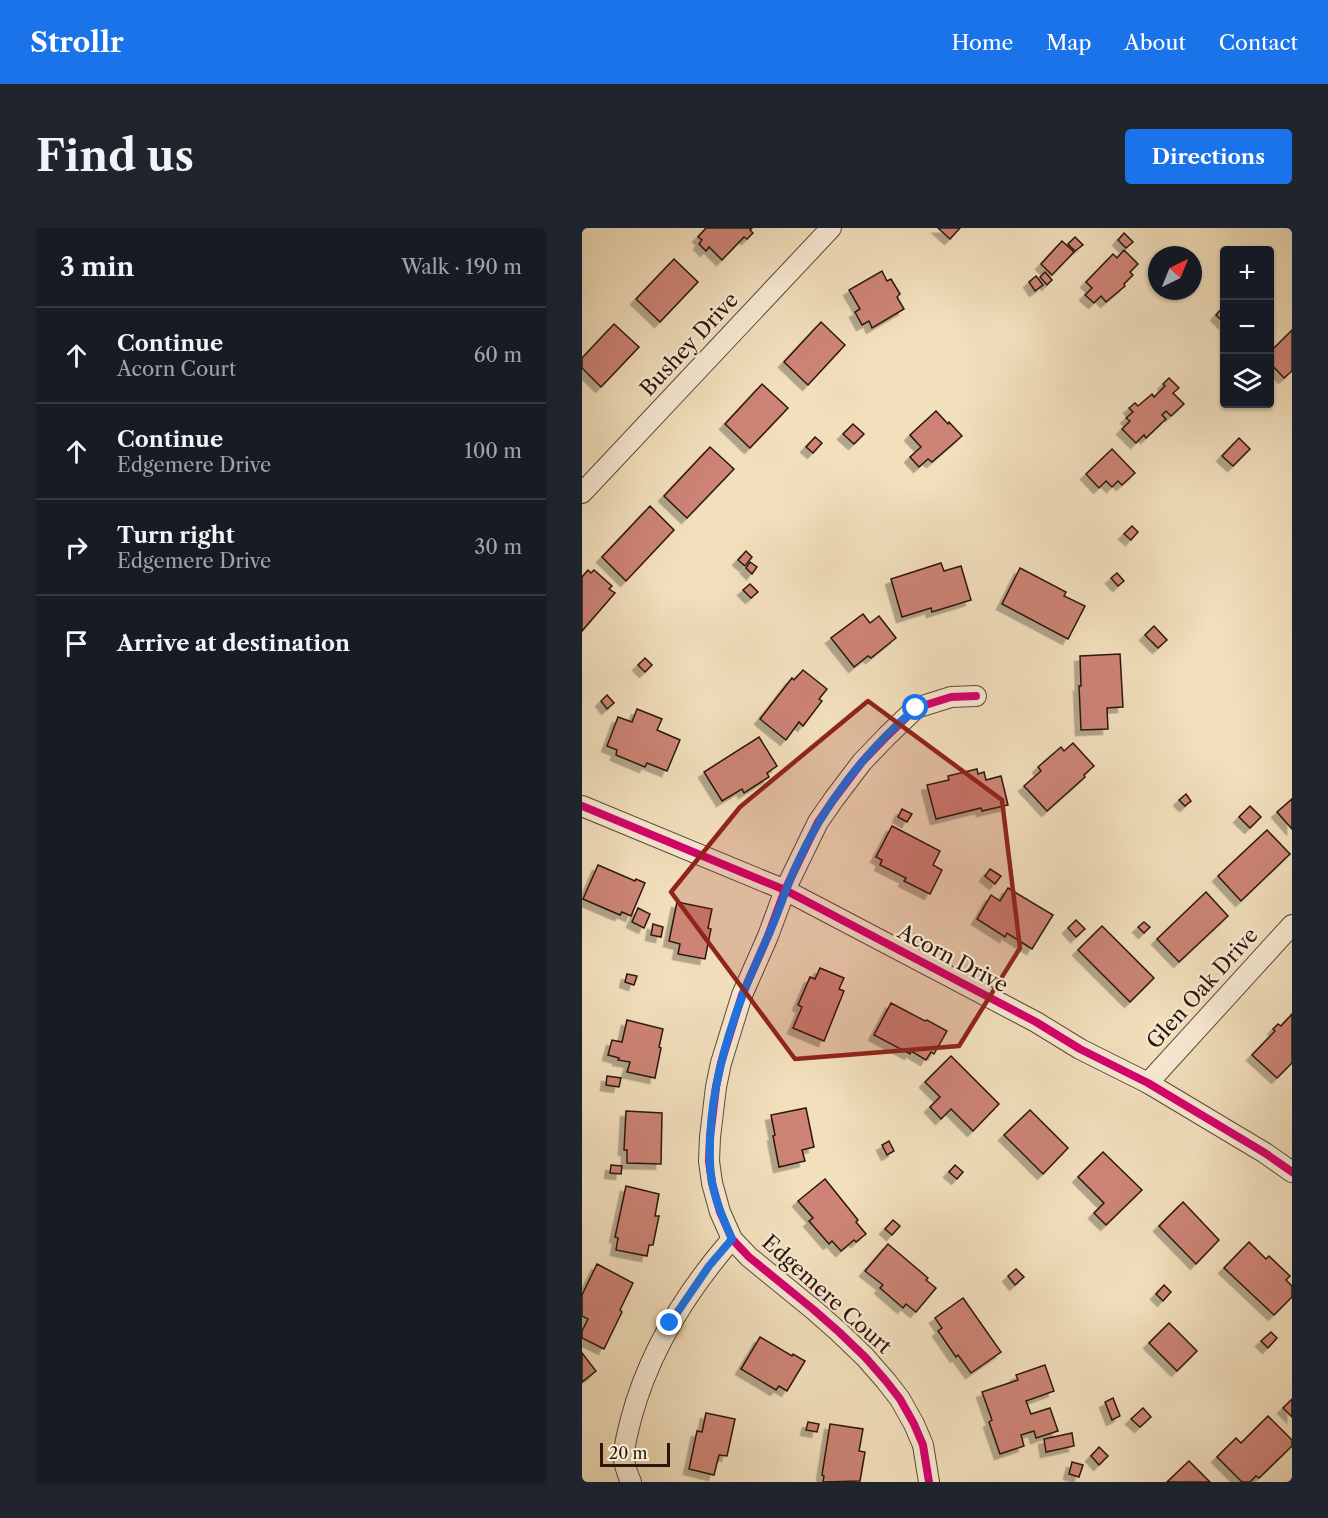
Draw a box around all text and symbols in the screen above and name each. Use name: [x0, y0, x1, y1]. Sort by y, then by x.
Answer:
text: Strollr: [30, 25, 124, 59]
text: Home: [952, 30, 1013, 55]
text: Map: [1046, 30, 1091, 55]
text: About: [1124, 30, 1186, 55]
text: Contact: [1219, 30, 1298, 55]
button: Directions: [1125, 129, 1292, 184]
text: Find us: [36, 130, 194, 182]
north arrow: [1148, 246, 1202, 300]
map controls: [1220, 246, 1274, 408]
button: +: [1220, 246, 1274, 300]
text: 3 min: [60, 251, 134, 283]
text: Walk · 190 m: [401, 255, 522, 279]
street label: Bushey Drive: [635, 287, 743, 401]
button: −: [1220, 300, 1274, 354]
text: Continue: [117, 330, 223, 357]
icon: ahead: [60, 339, 93, 372]
text: 60 m: [474, 343, 522, 367]
button: layers: [1220, 354, 1274, 408]
text: Acorn Court: [117, 357, 236, 381]
text: Continue: [117, 426, 223, 453]
icon: ahead: [60, 435, 93, 468]
text: 100 m: [464, 439, 522, 463]
text: Edgemere Drive: [117, 453, 271, 477]
text: Turn right: [117, 522, 235, 549]
icon: right: [60, 531, 93, 564]
text: 30 m: [474, 535, 522, 559]
text: Edgemere Drive: [117, 549, 271, 573]
icon: arrive: [60, 627, 93, 660]
text: Arrive at destination: [117, 630, 350, 657]
route start: [902, 694, 928, 720]
street label: Acorn Drive: [893, 918, 1012, 998]
street label: Glen Oak Drive: [1141, 922, 1263, 1054]
street label: Edgemere Court: [757, 1229, 897, 1359]
route end: [656, 1309, 682, 1335]
scale bar: [600, 1440, 670, 1468]
text: 20 m: [609, 1443, 648, 1463]

